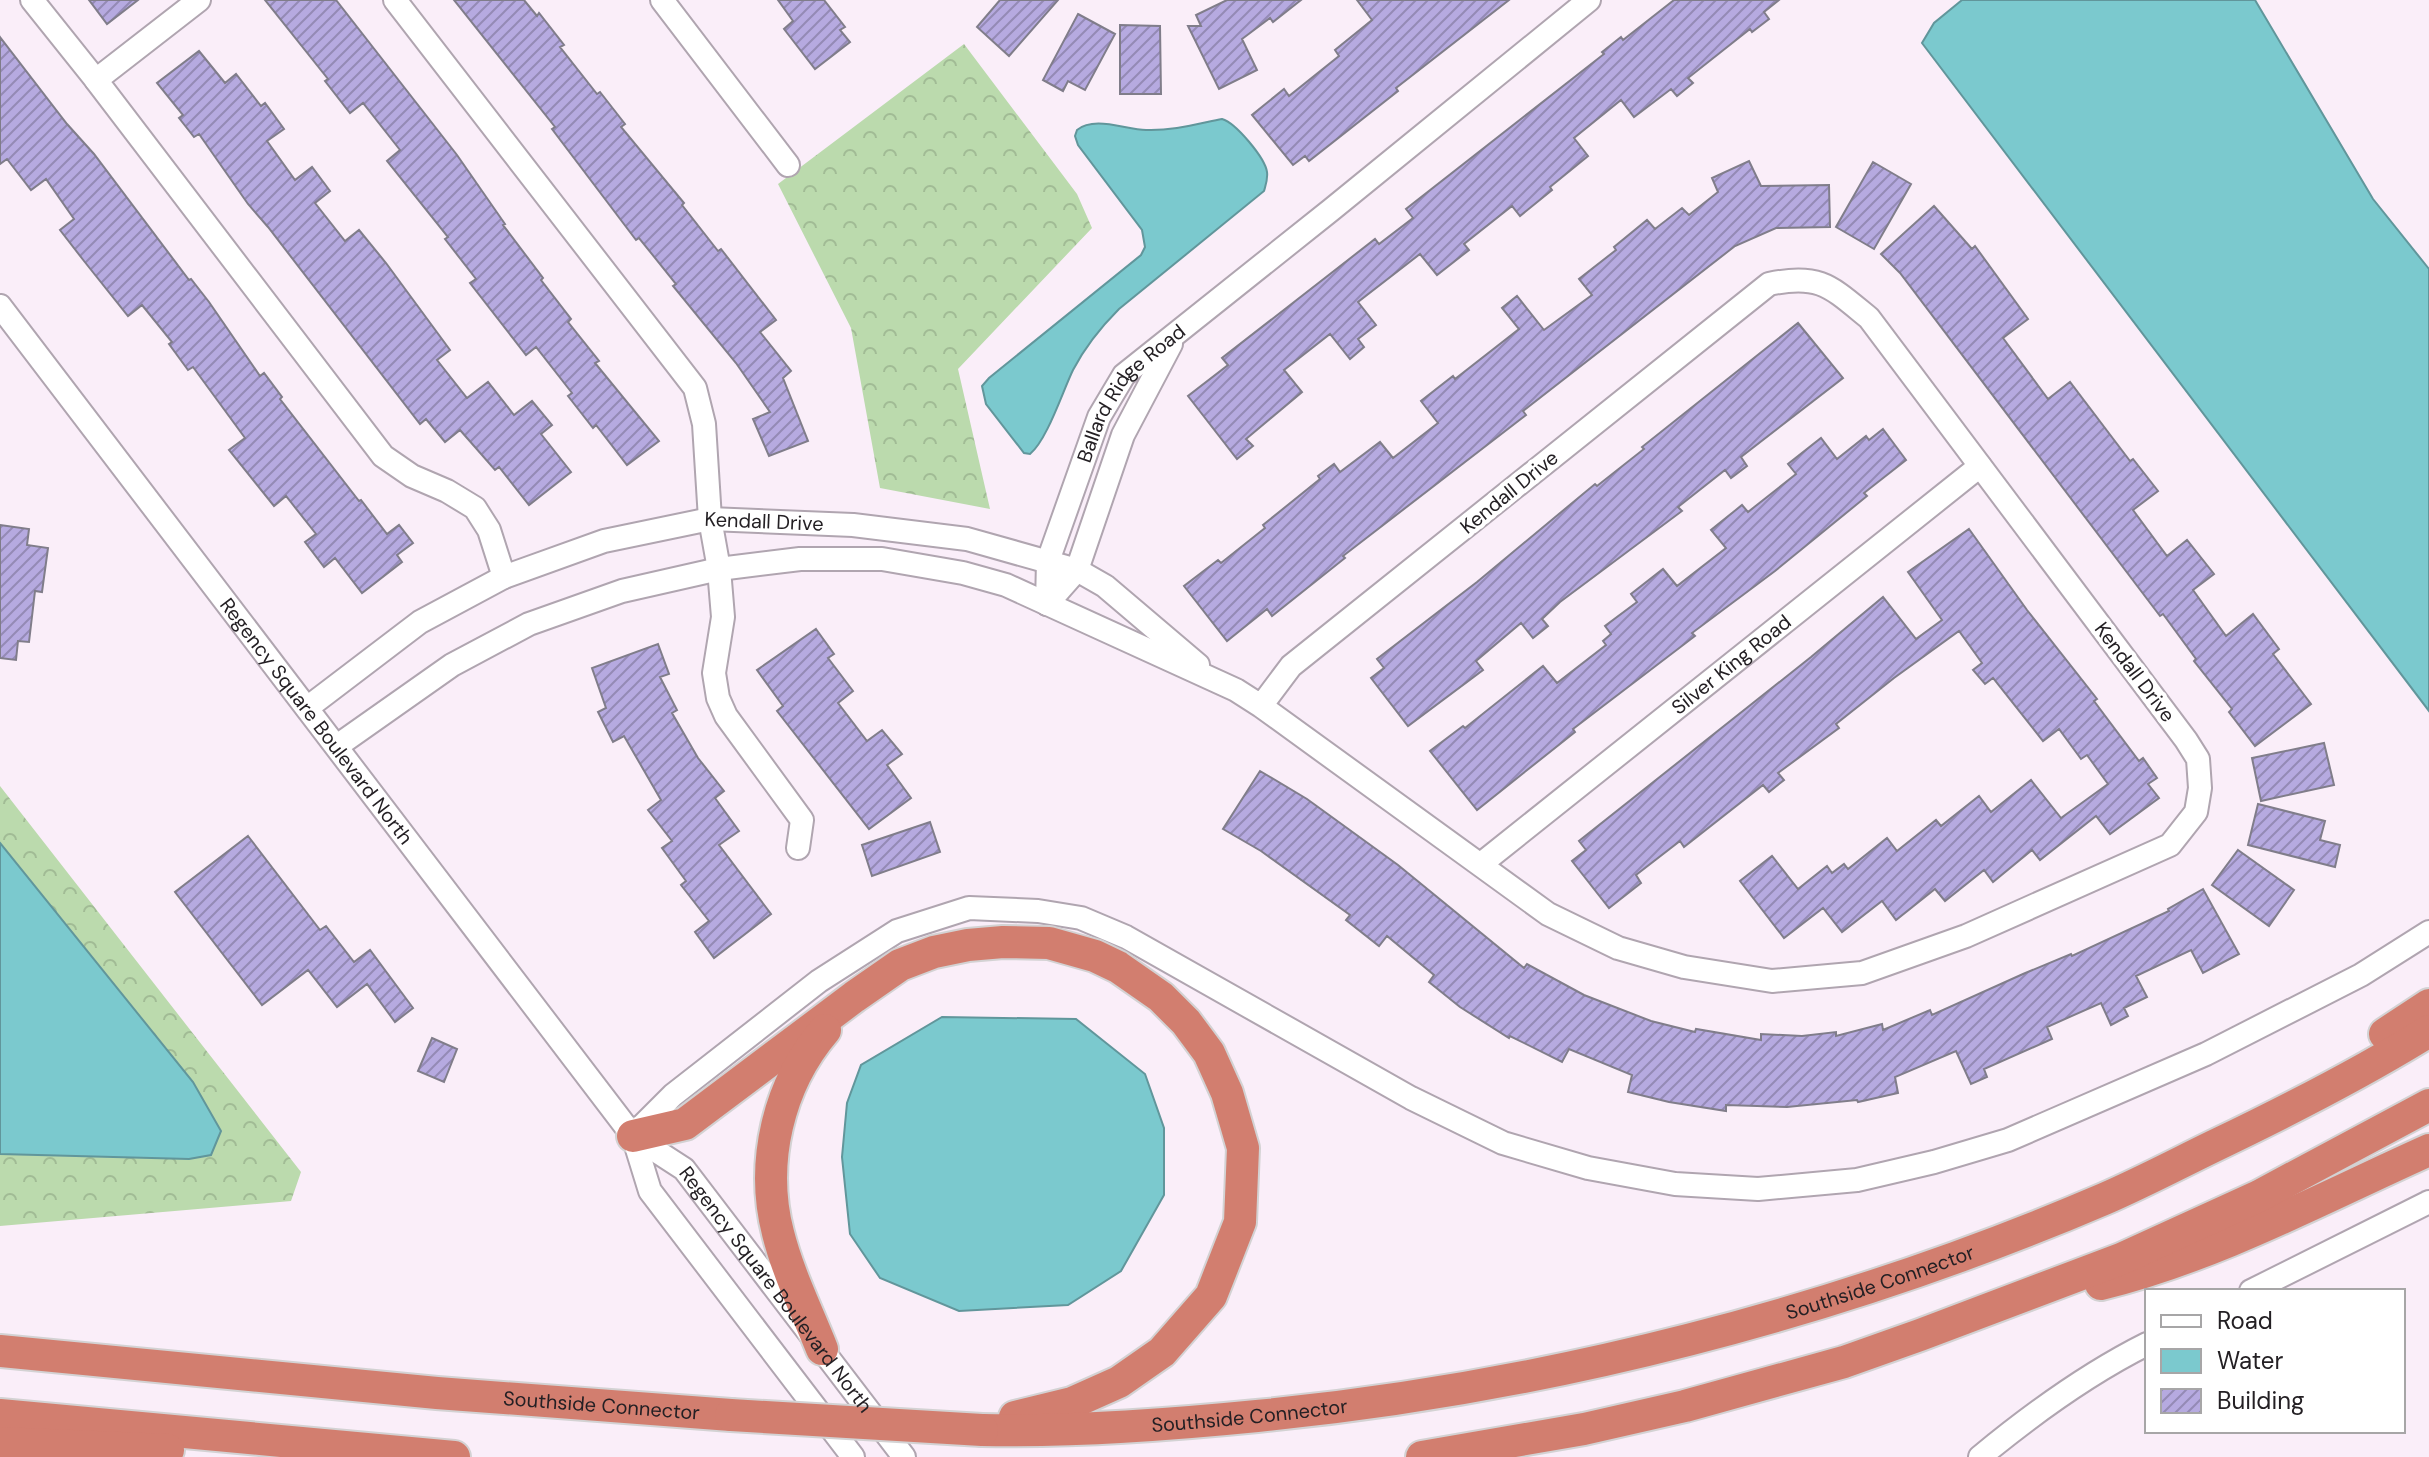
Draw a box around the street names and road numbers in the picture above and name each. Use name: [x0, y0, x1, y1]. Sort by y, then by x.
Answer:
street label: Ballard Ridge Road: [1071, 318, 1191, 466]
street label: Kendall Drive: [1455, 444, 1563, 540]
street label: Kendall Drive: [704, 506, 824, 537]
street label: Regency Square Boulevard North: [214, 593, 419, 850]
street label: Silver King Road: [1666, 609, 1796, 720]
street label: Kendall Drive: [2089, 617, 2181, 727]
street label: Regency Square Boulevard North: [673, 1161, 878, 1418]
street label: Southside Connector: [1783, 1239, 1978, 1325]
street label: Southside Connector: [502, 1385, 701, 1426]
street label: Southside Connector: [1150, 1393, 1349, 1438]

